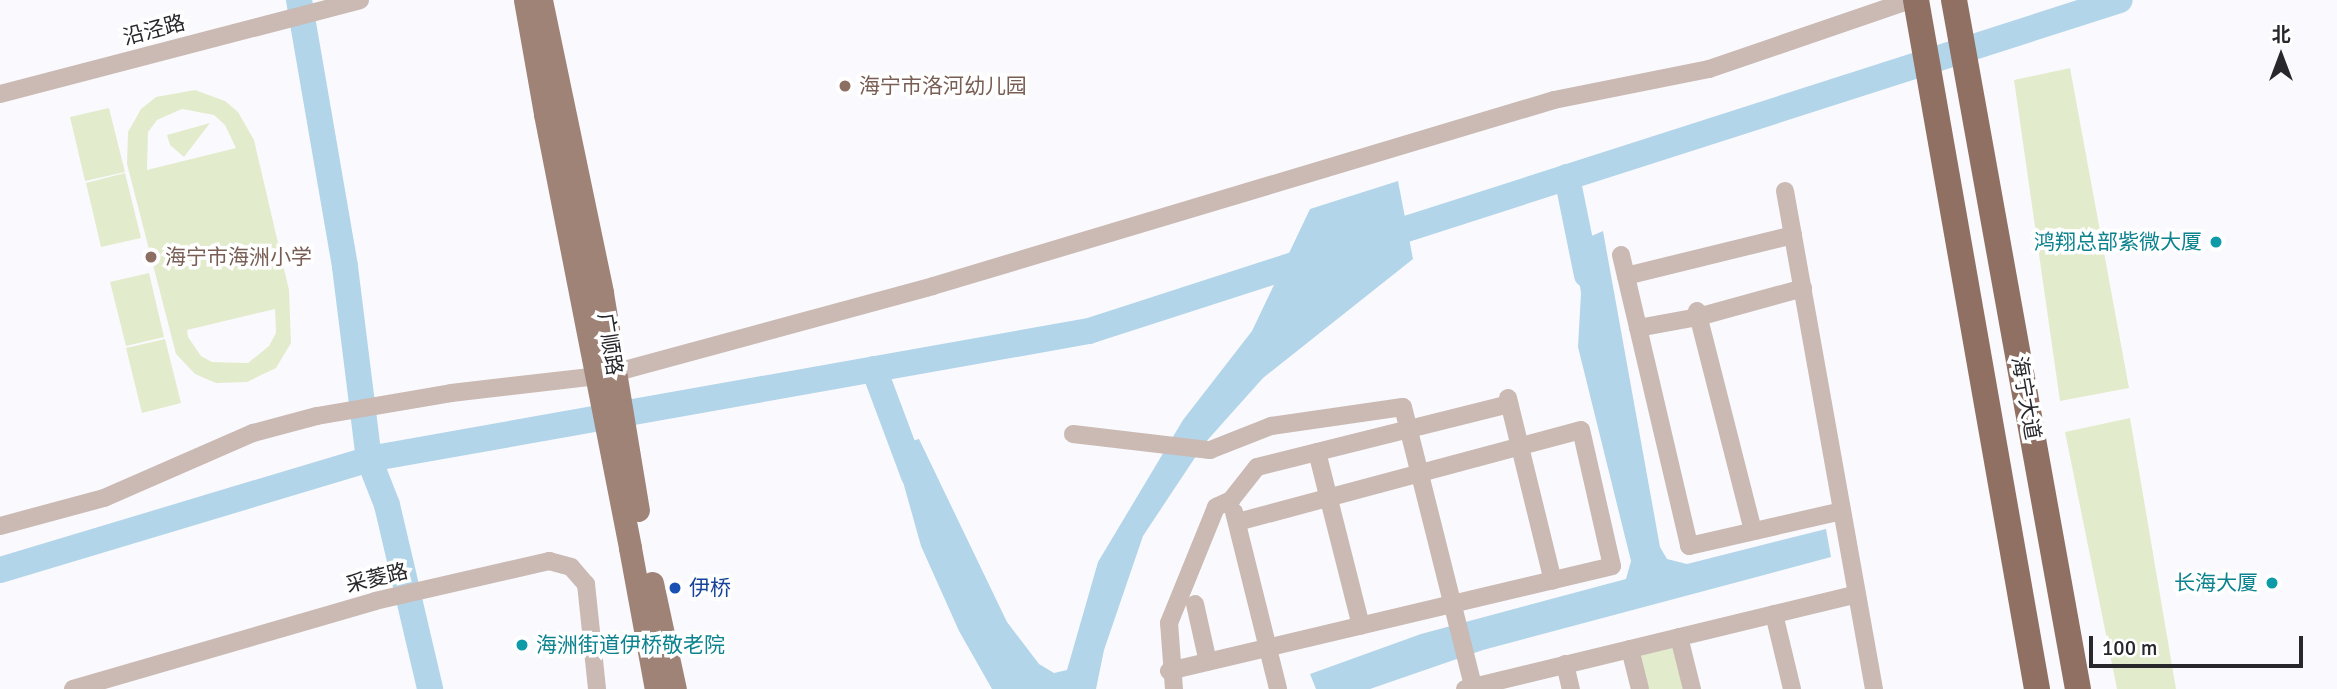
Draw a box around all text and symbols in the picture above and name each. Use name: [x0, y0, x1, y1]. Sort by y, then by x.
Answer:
street label: 沿泾路: [120, 10, 188, 50]
north arrow: [2246, 21, 2316, 91]
text: 北: [2271, 23, 2291, 47]
place label: 海宁市洛河幼儿园: [859, 73, 1027, 99]
marker: 海宁市洛河幼儿园: [837, 78, 853, 94]
place label: 鸿翔总部紫微大厦: [2034, 229, 2202, 255]
marker: 鸿翔总部紫微大厦: [2208, 234, 2224, 250]
place label: 海宁市海洲小学: [165, 244, 312, 270]
marker: 海宁市海洲小学: [143, 249, 159, 265]
street label: 广顺路: [593, 311, 627, 377]
street label: 海宁大道: [2006, 354, 2046, 442]
street label: 采菱路: [343, 558, 411, 598]
place label: 长海大厦: [2174, 570, 2258, 596]
place label: 伊桥: [689, 575, 731, 601]
marker: 长海大厦: [2264, 575, 2280, 591]
marker: 伊桥: [667, 580, 683, 596]
scale bar: [2092, 622, 2306, 666]
place label: 海洲街道伊桥敬老院: [536, 632, 725, 658]
text: 100 m: [2102, 635, 2157, 661]
marker: 海洲街道伊桥敬老院: [514, 637, 530, 653]

